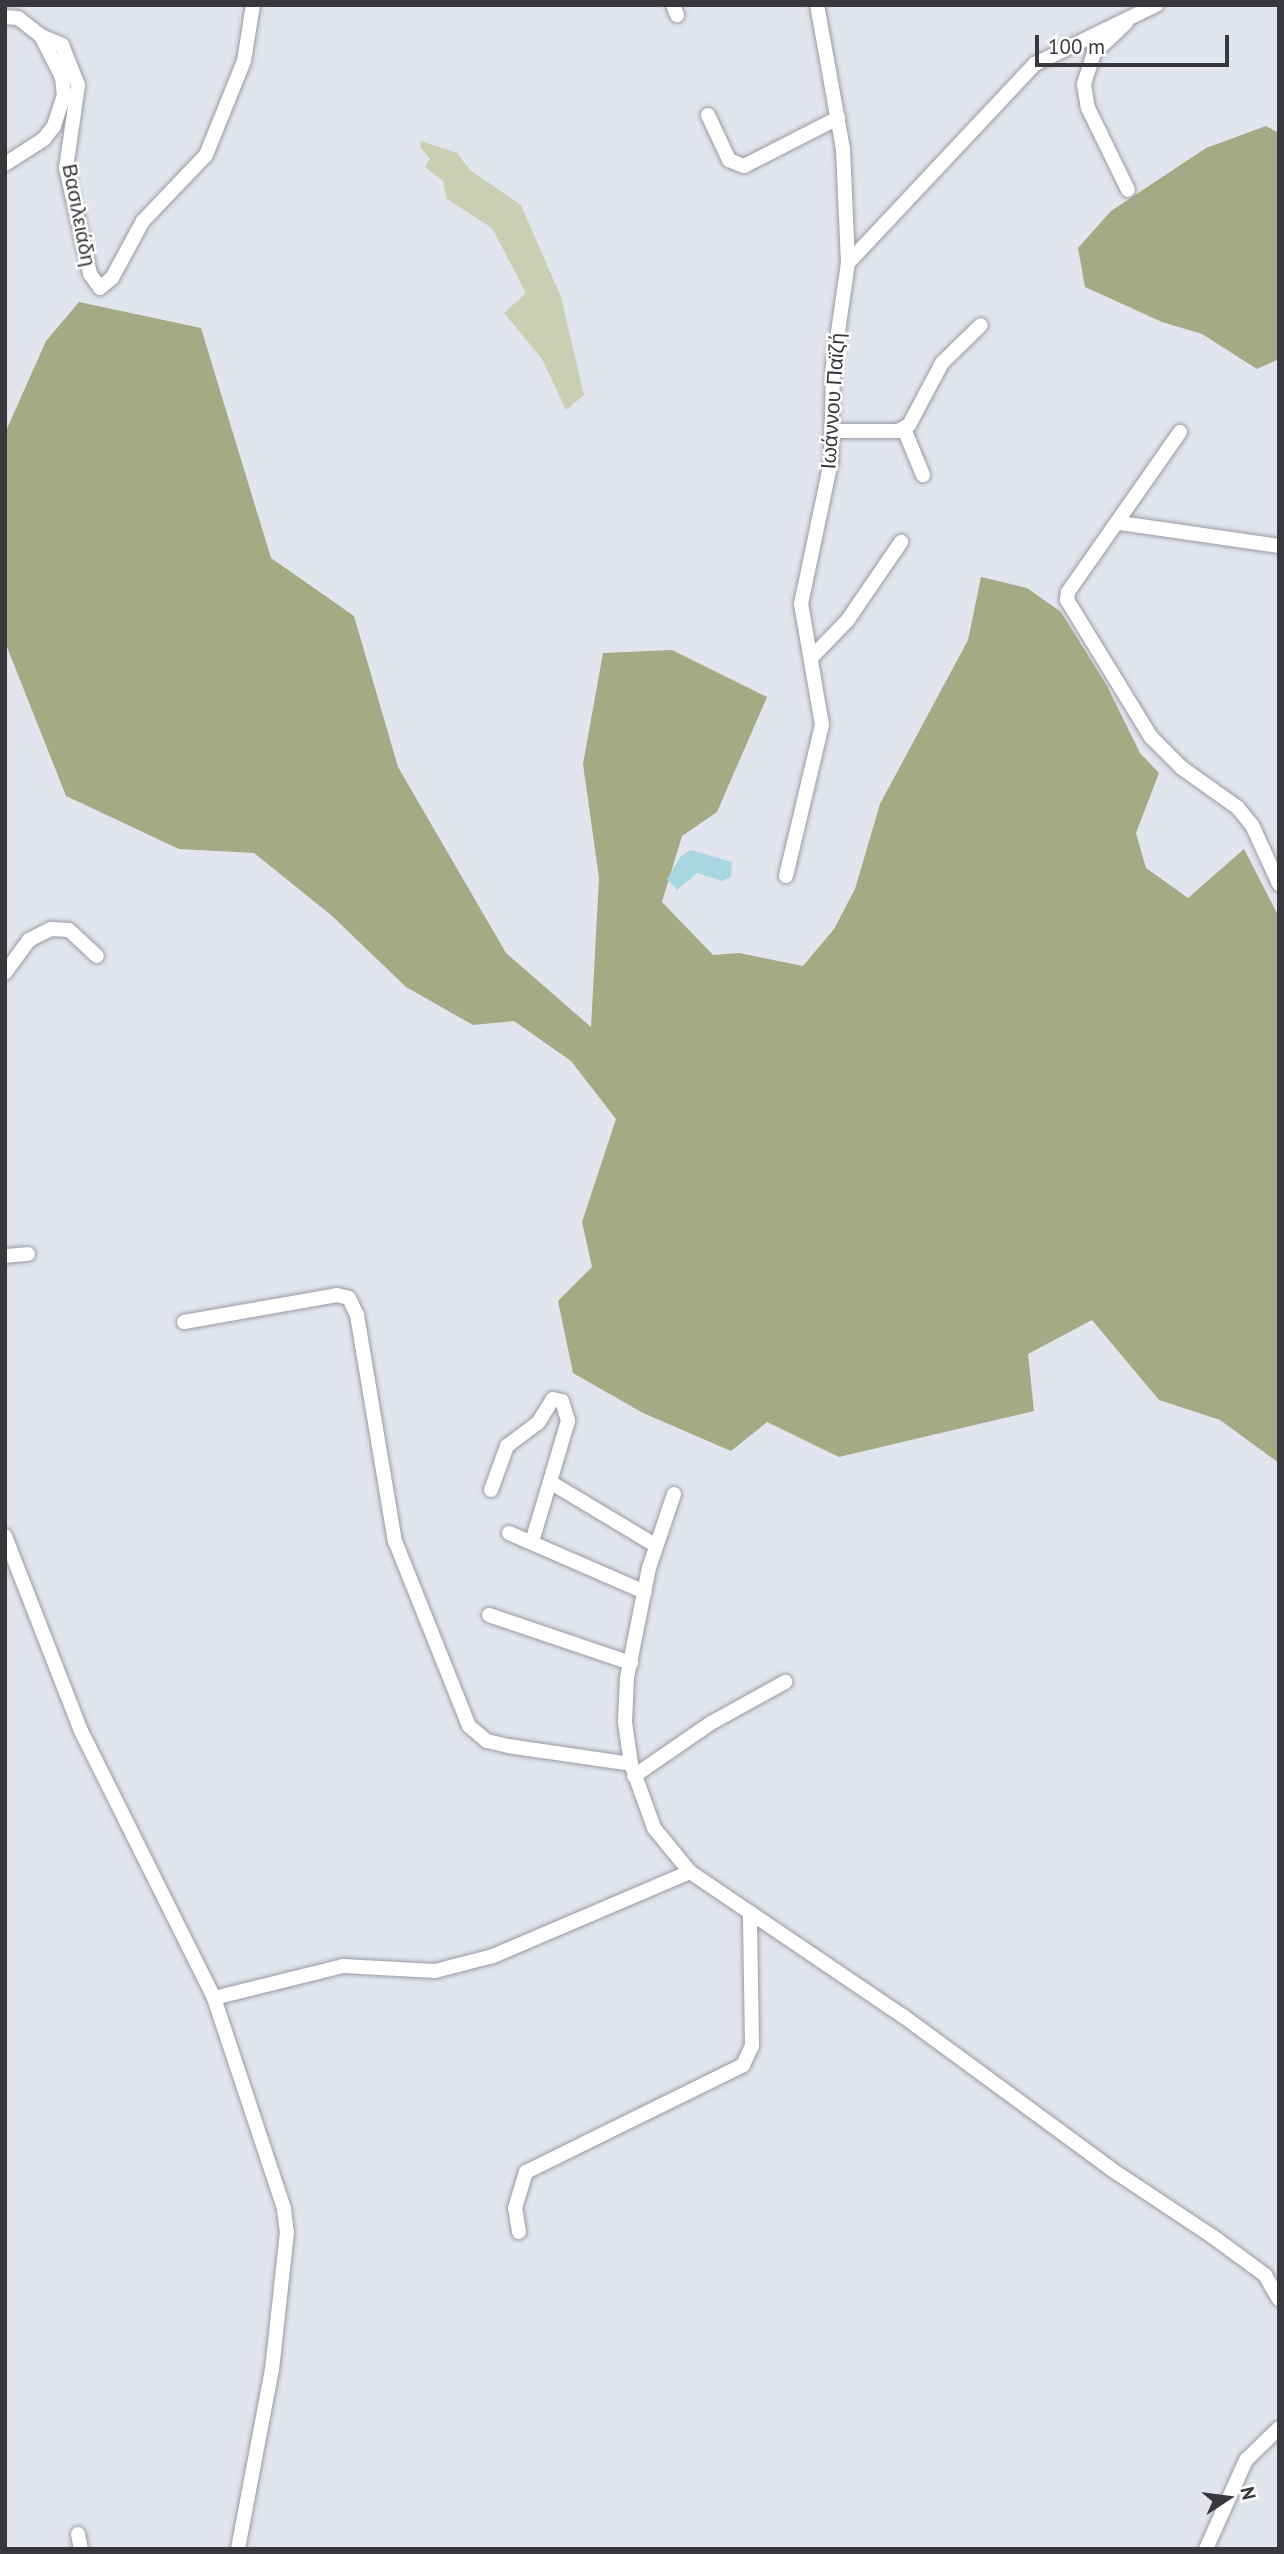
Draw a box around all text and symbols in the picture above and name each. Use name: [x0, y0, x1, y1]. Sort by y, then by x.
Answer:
scale bar: [1039, 21, 1233, 65]
text: 100 m: [1048, 33, 1105, 60]
street label: Βασιλειάδη: [57, 162, 101, 268]
street label: Ιωάννου Παϊζή: [816, 332, 850, 470]
north arrow: [1193, 2463, 1263, 2533]
text: N: [1235, 2484, 1262, 2502]

